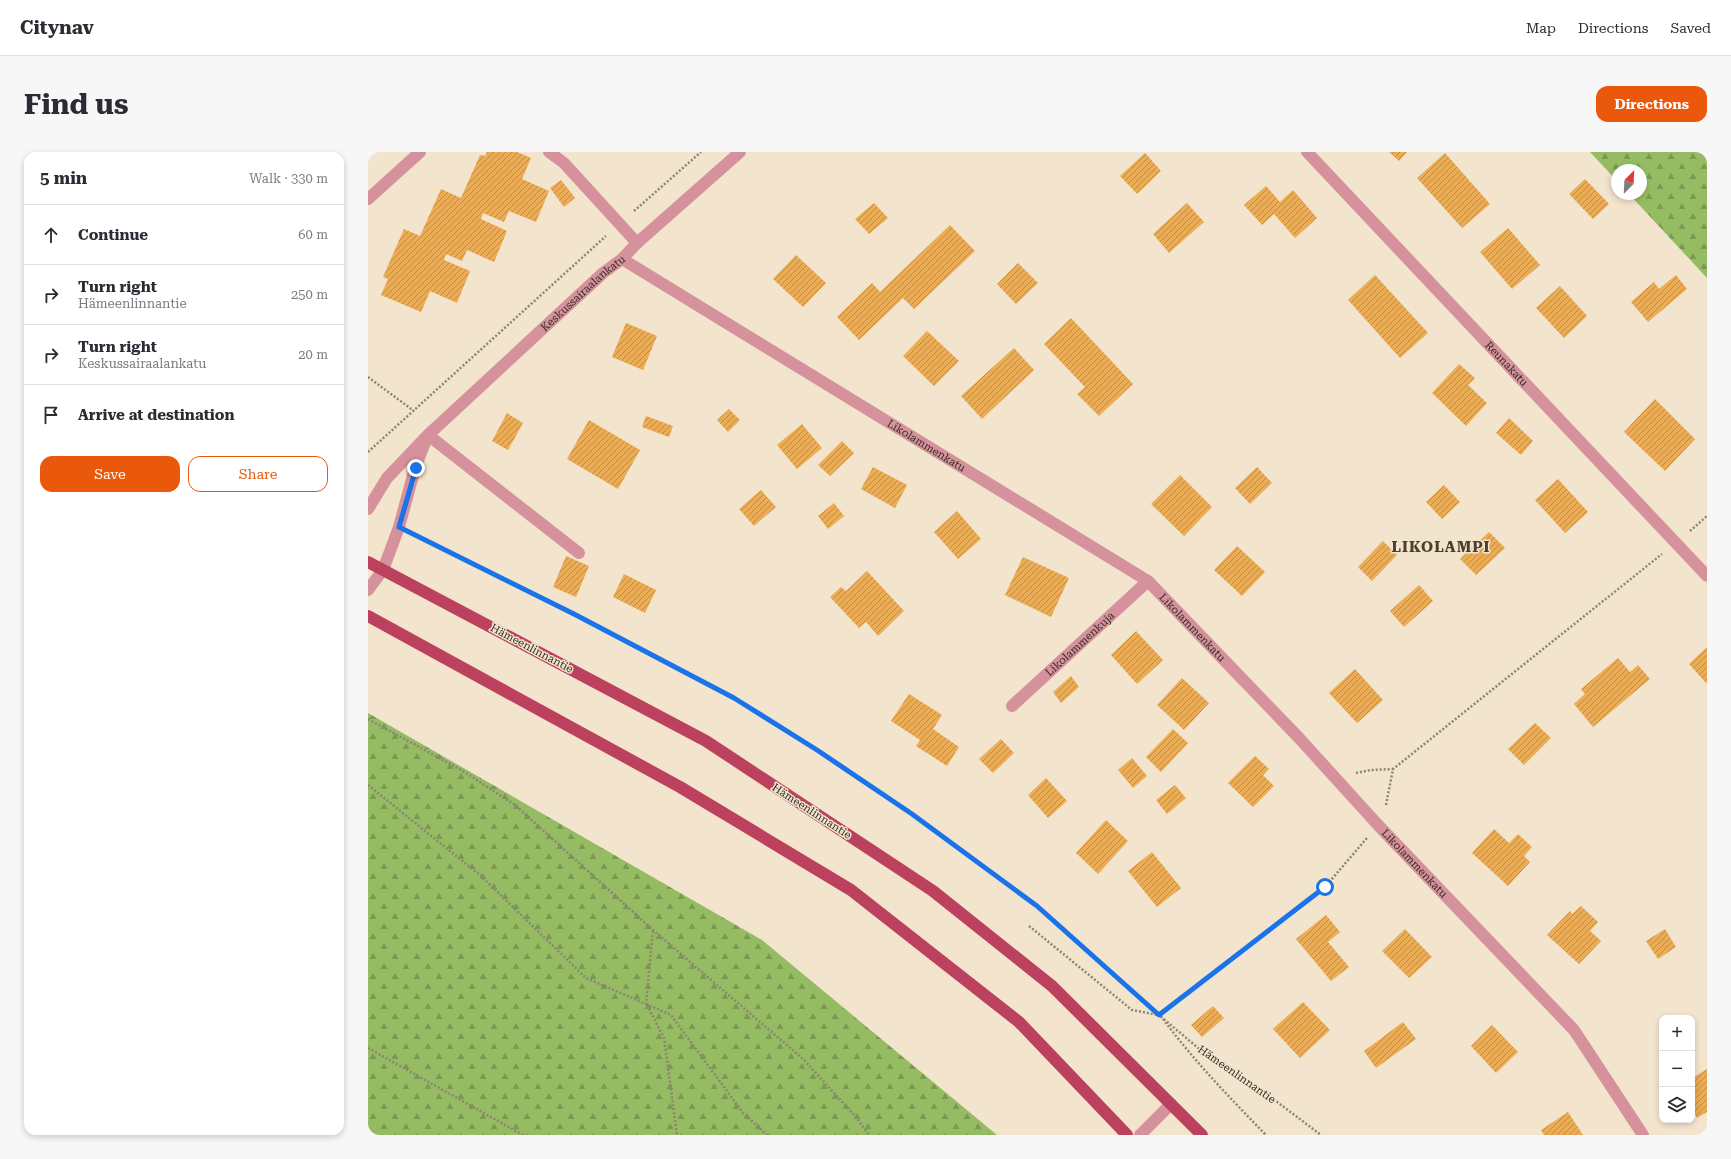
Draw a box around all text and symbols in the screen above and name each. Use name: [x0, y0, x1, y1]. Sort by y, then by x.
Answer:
text: Citynav: [20, 16, 94, 39]
text: Map: [1526, 20, 1556, 36]
text: Directions: [1578, 20, 1648, 36]
text: Saved: [1670, 20, 1711, 36]
button: Directions: [1596, 86, 1707, 122]
text: Find us: [24, 88, 128, 121]
north arrow: [1611, 164, 1647, 200]
text: 5 min: [40, 168, 87, 188]
text: Walk · 330 m: [249, 171, 328, 186]
icon: ahead: [40, 224, 62, 246]
text: Continue: [78, 226, 148, 244]
text: 60 m: [298, 227, 328, 242]
street label: Keskussairaalankatu: [538, 253, 628, 334]
text: Turn right: [78, 278, 157, 296]
icon: right: [40, 284, 62, 306]
text: 250 m: [291, 287, 328, 302]
text: Hämeenlinnantie: [78, 296, 187, 311]
text: Turn right: [78, 338, 157, 356]
street label: Reunakatu: [1482, 339, 1531, 389]
icon: right: [40, 344, 62, 366]
text: 20 m: [298, 347, 328, 362]
text: Keskussairaalankatu: [78, 356, 206, 371]
icon: arrive: [40, 404, 62, 426]
text: Arrive at destination: [78, 406, 234, 424]
street label: Likolammenkatu: [885, 417, 968, 475]
button: Save: [40, 456, 180, 492]
button: Share: [188, 456, 328, 492]
route end: [407, 459, 425, 477]
district label: LIKOLAMPI: [1392, 538, 1490, 556]
street label: Likolammenkatu: [1156, 591, 1228, 665]
street label: Likolammenkuja: [1043, 609, 1117, 679]
street label: Hämeenlinnantie: [488, 621, 575, 676]
street label: Hämeenlinnantie: [770, 781, 854, 842]
street label: Likolammenkatu: [1379, 827, 1450, 901]
route start: [1316, 878, 1334, 896]
map controls: [1659, 1015, 1695, 1123]
button: +: [1659, 1015, 1695, 1051]
street label: Hämeenlinnantie: [1195, 1043, 1278, 1106]
button: −: [1659, 1051, 1695, 1087]
button: layers: [1659, 1087, 1695, 1123]

